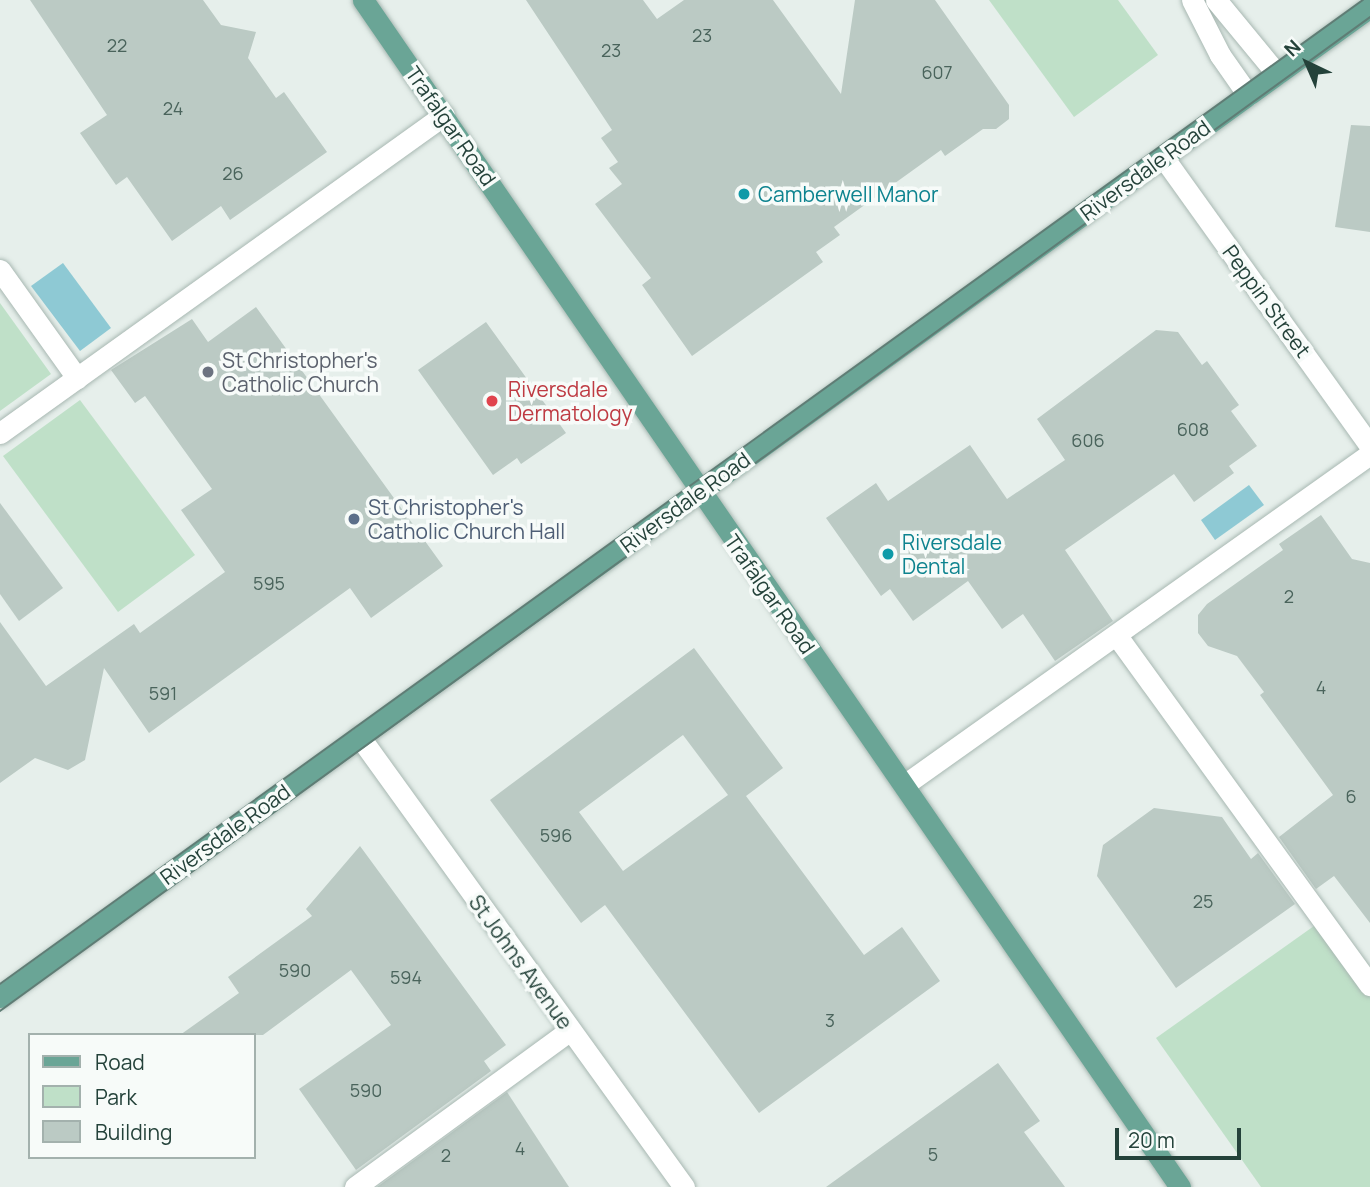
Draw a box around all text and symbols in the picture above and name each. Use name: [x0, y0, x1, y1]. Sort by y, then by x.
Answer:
house number: 23: [692, 24, 712, 46]
north arrow: [1272, 28, 1342, 98]
house number: 22: [107, 34, 127, 56]
text: N: [1278, 34, 1306, 62]
house number: 23: [601, 39, 621, 61]
house number: 607: [921, 61, 953, 83]
street label: Trafalgar Road: [401, 62, 501, 190]
house number: 24: [163, 97, 183, 119]
street label: Riversdale Road: [1075, 115, 1215, 225]
house number: 26: [222, 162, 244, 184]
place label: Camberwell Manor: [758, 181, 938, 207]
marker: Camberwell Manor: [736, 186, 752, 202]
street label: Peppin Street: [1218, 240, 1316, 362]
place label: St Christopher's Catholic Church: [222, 347, 379, 397]
marker: St Christopher's Catholic Church: [200, 364, 216, 380]
place label: Riversdale Dermatology: [508, 376, 633, 426]
marker: Riversdale Dermatology: [482, 391, 502, 411]
house number: 608: [1177, 418, 1209, 440]
house number: 606: [1071, 429, 1105, 451]
street label: Riversdale Road: [615, 447, 755, 557]
place label: St Christopher's Catholic Church Hall: [368, 494, 565, 544]
marker: St Christopher's Catholic Church Hall: [346, 511, 362, 527]
place label: Riversdale Dental: [902, 529, 1002, 579]
street label: Trafalgar Road: [720, 530, 820, 658]
marker: Riversdale Dental: [880, 546, 896, 562]
house number: 595: [253, 572, 285, 594]
house number: 2: [1284, 585, 1294, 607]
house number: 4: [1316, 676, 1326, 698]
house number: 591: [149, 682, 177, 704]
street label: Riversdale Road: [155, 779, 295, 889]
house number: 6: [1345, 785, 1357, 807]
house number: 596: [540, 824, 572, 846]
street label: St Johns Avenue: [464, 890, 578, 1034]
house number: 25: [1193, 890, 1213, 912]
house number: 590: [279, 959, 311, 981]
house number: 594: [390, 966, 422, 988]
house number: 3: [825, 1009, 835, 1031]
legend: [28, 1033, 256, 1159]
text: Road: [95, 1048, 145, 1076]
house number: 590: [350, 1079, 382, 1101]
text: Park: [95, 1083, 137, 1111]
scale bar: [1118, 1114, 1244, 1158]
text: Building: [95, 1118, 172, 1146]
text: 20 m: [1128, 1126, 1175, 1154]
house number: 4: [515, 1137, 525, 1159]
house number: 5: [928, 1143, 938, 1165]
house number: 2: [441, 1144, 451, 1166]

